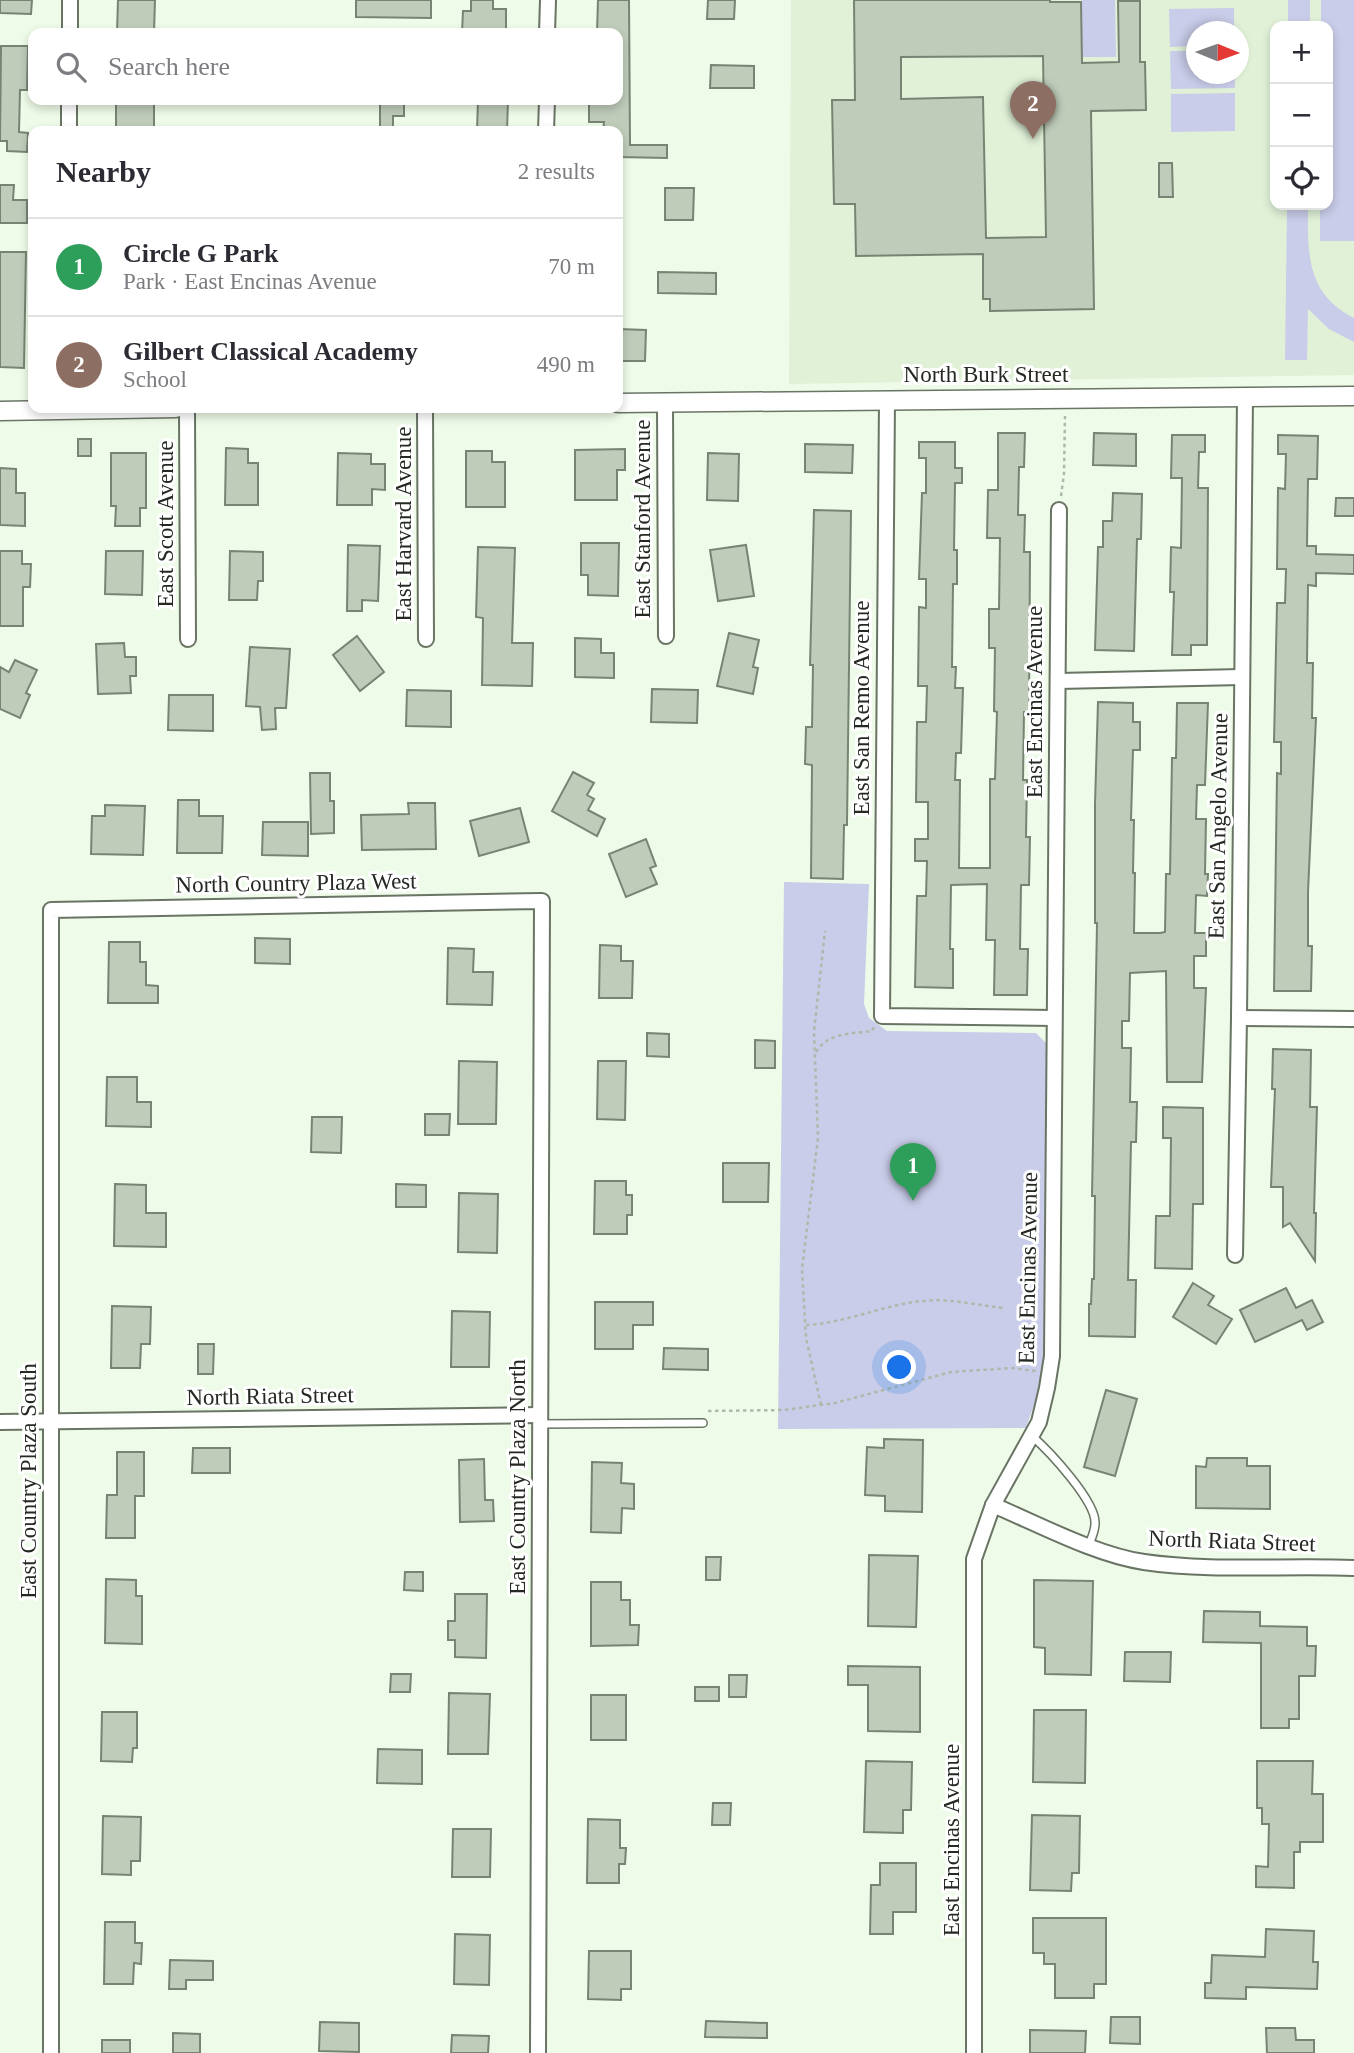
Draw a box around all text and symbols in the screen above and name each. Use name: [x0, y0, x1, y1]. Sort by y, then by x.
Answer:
north arrow: [1186, 21, 1249, 84]
map controls: [1270, 21, 1333, 210]
button: +: [1270, 21, 1333, 84]
search box: [28, 28, 623, 105]
icon: search: [52, 48, 90, 86]
text: Search here: [108, 52, 230, 81]
pin: 2: [1010, 81, 1056, 139]
button: −: [1270, 84, 1333, 147]
button: locate: [1270, 147, 1333, 210]
text: Nearby: [56, 155, 151, 188]
text: 2 results: [518, 159, 595, 184]
text: Circle G Park: [123, 239, 278, 268]
text: 1: [73, 254, 85, 279]
text: 70 m: [548, 254, 595, 279]
text: Park · East Encinas Avenue: [123, 269, 377, 294]
text: Gilbert Classical Academy: [123, 337, 418, 366]
text: 2: [73, 352, 85, 377]
text: 490 m: [537, 352, 595, 377]
street label: North Burk Street: [904, 362, 1069, 387]
text: School: [123, 367, 187, 392]
street label: East Stanford Avenue: [630, 420, 655, 618]
street label: East Harvard Avenue: [391, 427, 416, 622]
street label: East Scott Avenue: [153, 441, 178, 607]
street label: East San Remo Avenue: [849, 601, 874, 815]
street label: East Encinas Avenue: [1022, 606, 1047, 798]
street label: East San Angelo Avenue: [1204, 713, 1232, 939]
street label: North Country Plaza West: [175, 868, 417, 898]
pin: 1: [890, 1143, 936, 1201]
street label: East Encinas Avenue: [1014, 1172, 1042, 1364]
your location: [882, 1350, 916, 1384]
street label: East Country Plaza North: [505, 1359, 530, 1595]
street label: East Country Plaza South: [16, 1363, 41, 1599]
street label: North Riata Street: [186, 1382, 354, 1410]
street label: North Riata Street: [1148, 1526, 1317, 1556]
street label: East Encinas Avenue: [939, 1744, 964, 1936]

